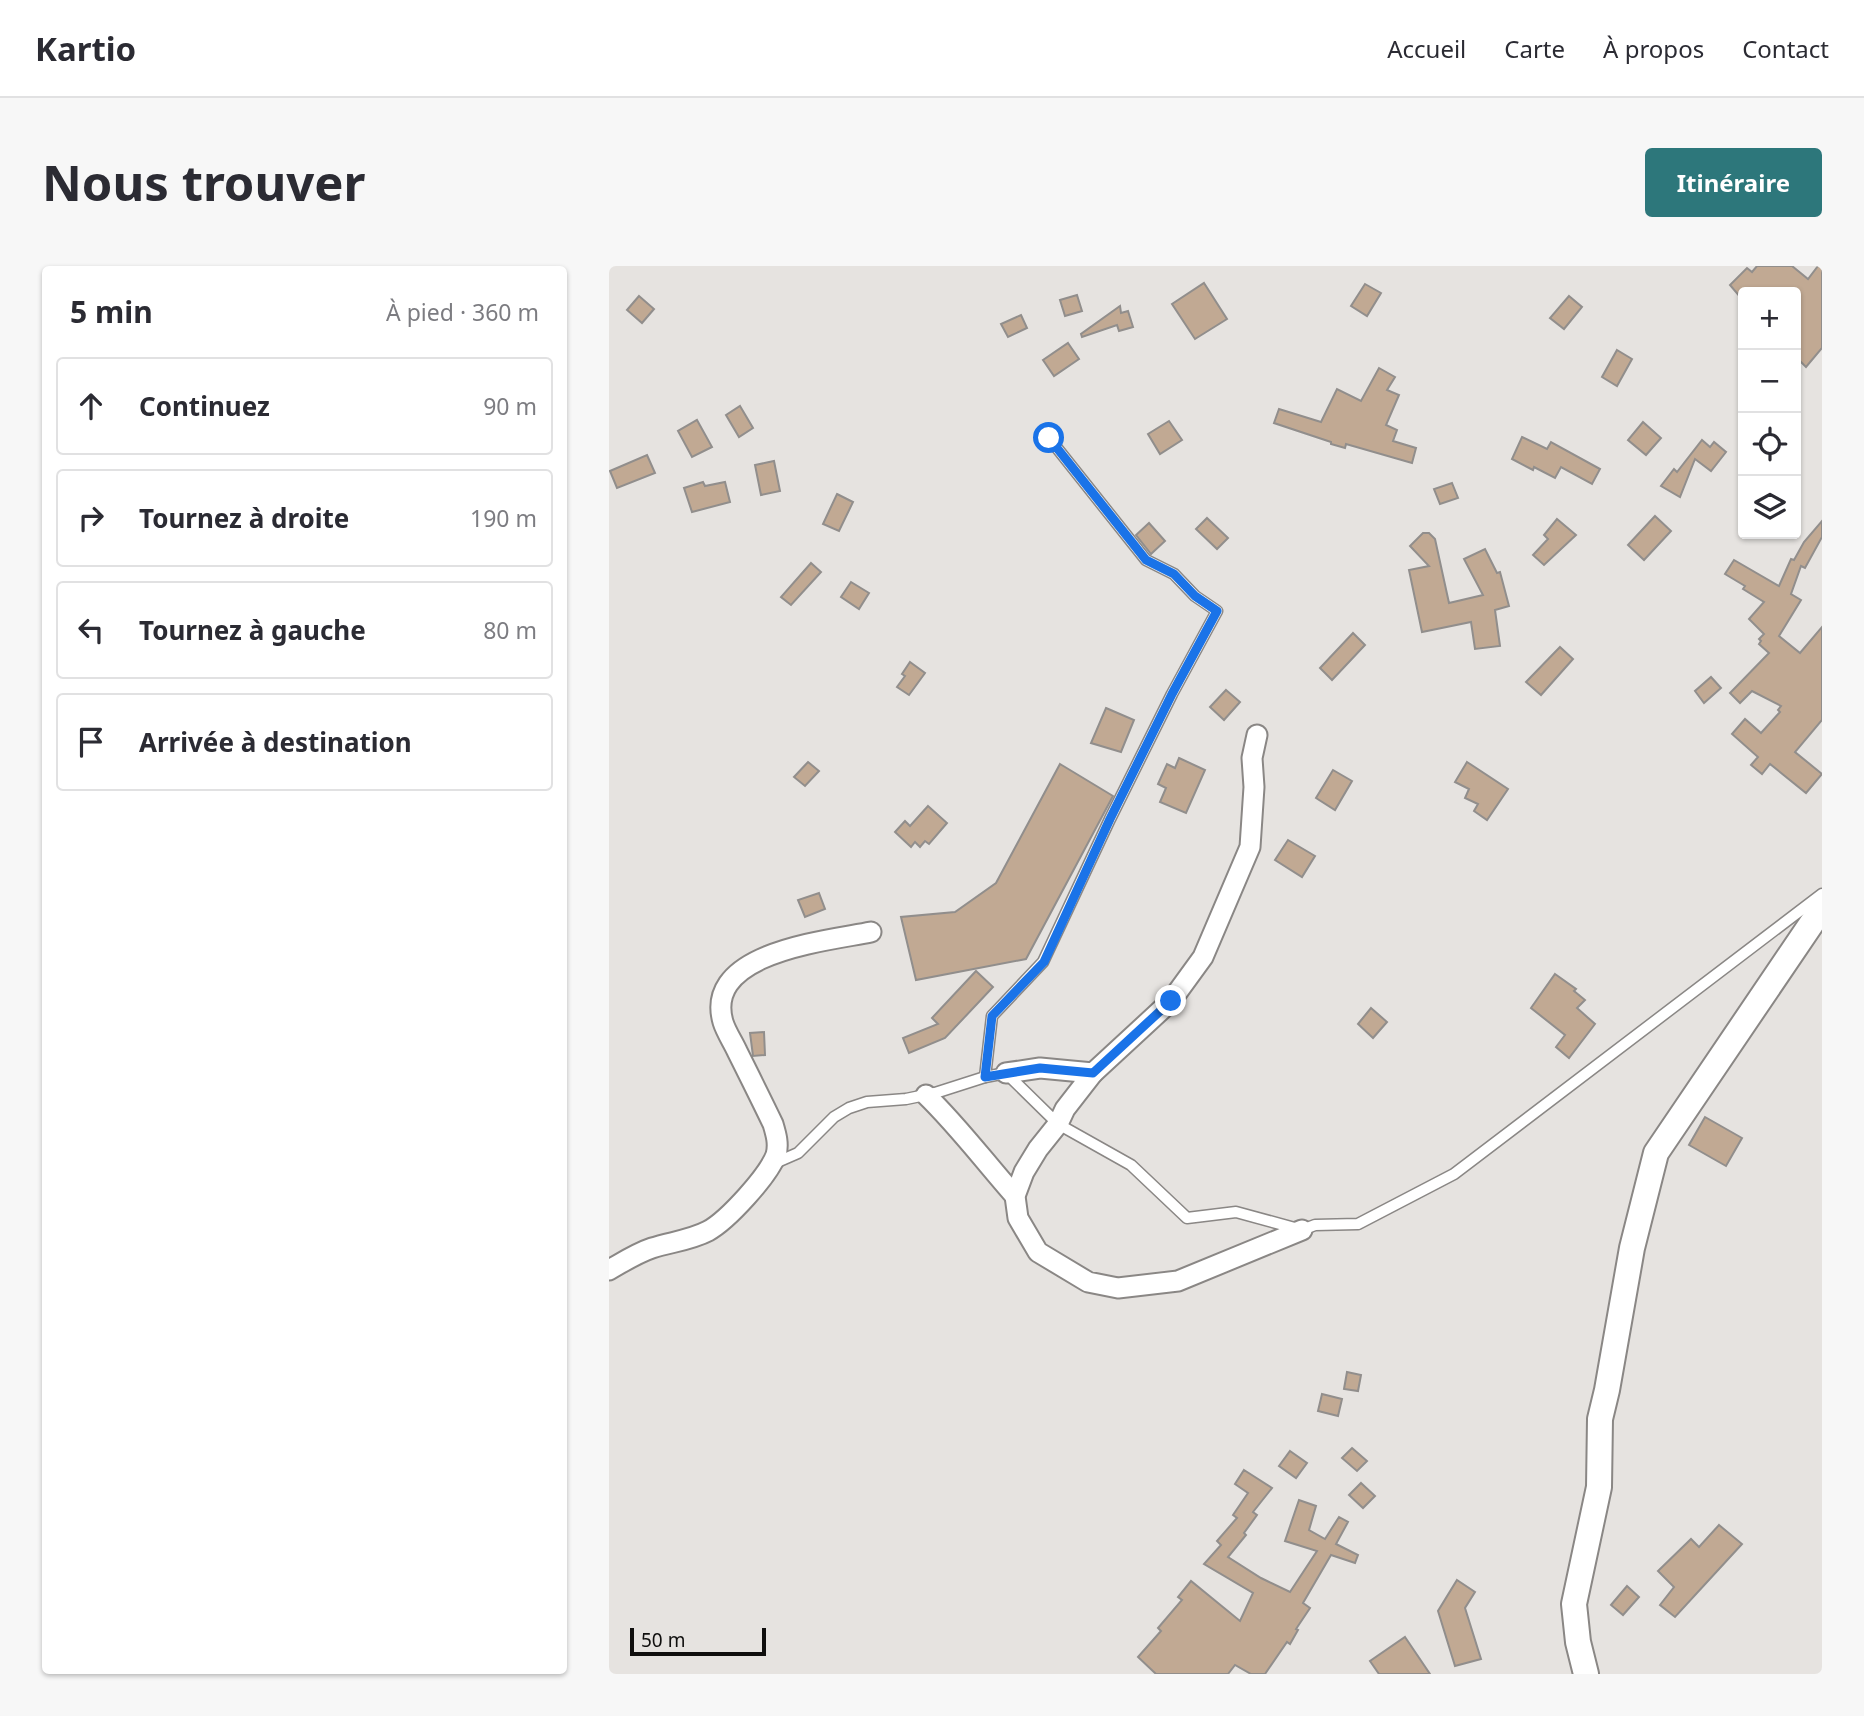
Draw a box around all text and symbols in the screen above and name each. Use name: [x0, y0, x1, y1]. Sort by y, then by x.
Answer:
text: Kartio: [35, 26, 136, 71]
text: Accueil: [1387, 32, 1466, 65]
text: Carte: [1504, 32, 1565, 65]
text: À propos: [1603, 32, 1704, 65]
text: Contact: [1742, 32, 1829, 65]
button: Itinéraire: [1645, 148, 1822, 217]
text: Nous trouver: [42, 149, 365, 215]
map controls: [1738, 287, 1801, 539]
button: +: [1738, 287, 1801, 350]
text: 5 min: [70, 291, 153, 332]
text: À pied · 360 m: [386, 296, 539, 328]
button: −: [1738, 350, 1801, 413]
icon: ahead: [72, 387, 110, 425]
text: Continuez: [139, 388, 270, 424]
text: 90 m: [483, 390, 537, 422]
button: locate: [1738, 413, 1801, 476]
route start: [1033, 422, 1064, 453]
button: layers: [1738, 476, 1801, 539]
icon: right: [72, 499, 110, 537]
text: Tournez à droite: [139, 500, 349, 536]
text: 190 m: [470, 502, 537, 534]
icon: left: [72, 611, 110, 649]
text: Tournez à gauche: [139, 612, 366, 648]
text: 80 m: [483, 614, 537, 646]
icon: arrive: [72, 723, 110, 761]
text: Arrivée à destination: [139, 724, 412, 760]
route end: [1155, 985, 1186, 1016]
scale bar: [630, 1625, 767, 1657]
text: 50 m: [641, 1627, 685, 1653]

